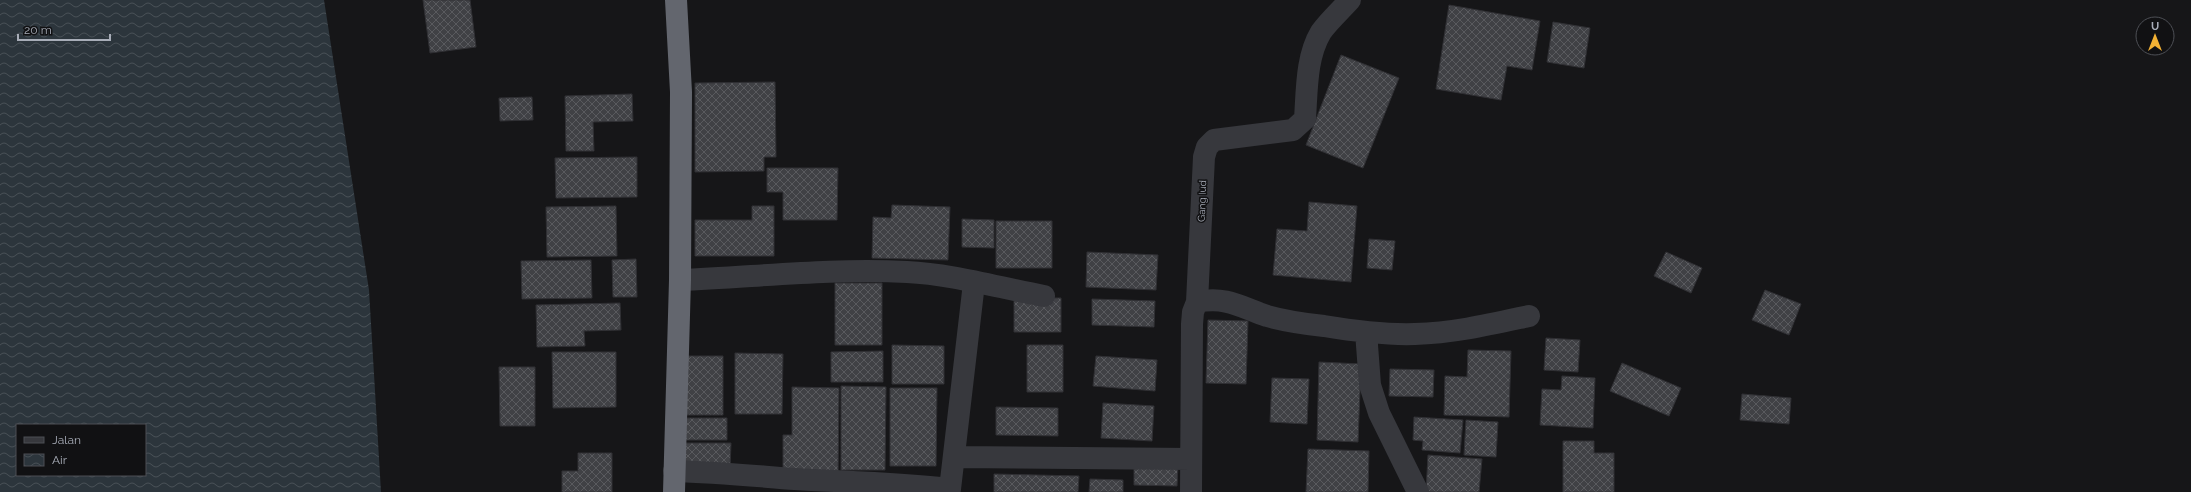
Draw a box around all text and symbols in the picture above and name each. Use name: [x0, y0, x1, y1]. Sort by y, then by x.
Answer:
scale bar: [18, 16, 110, 42]
north arrow: [2135, 16, 2175, 56]
text: U: [2151, 20, 2159, 33]
text: 20 m: [24, 23, 52, 37]
street label: Gang Iud: [1196, 180, 1208, 222]
legend: [16, 424, 146, 476]
text: Jalan: [52, 433, 81, 447]
text: Air: [52, 453, 68, 467]

